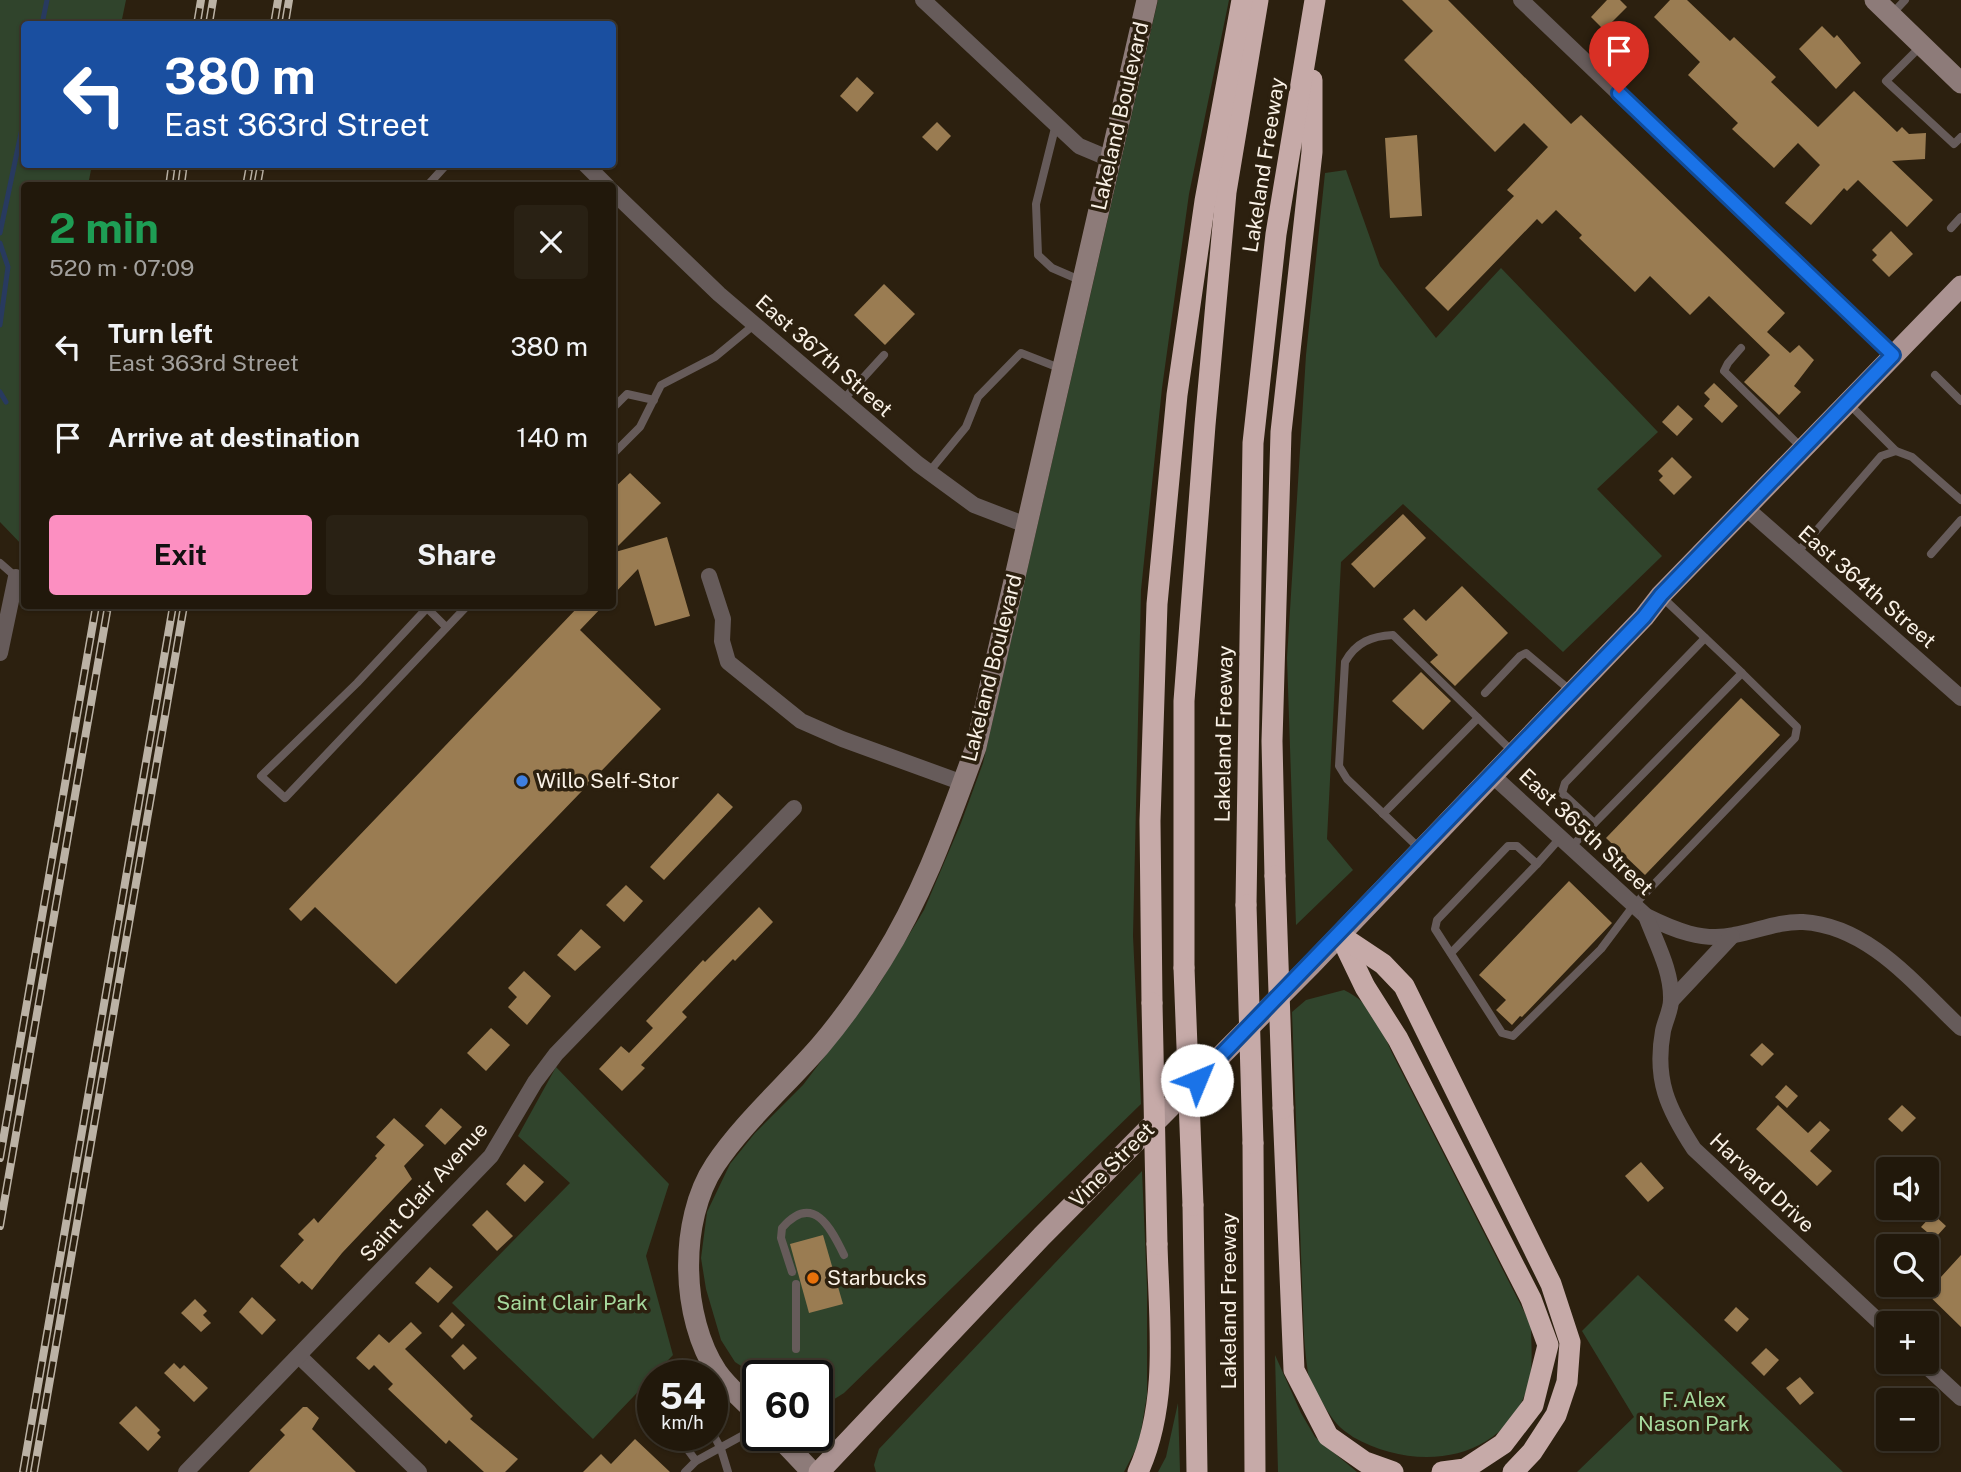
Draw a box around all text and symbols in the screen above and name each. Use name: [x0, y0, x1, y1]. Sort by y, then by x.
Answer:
street label: Lakeland Boulevard: [1086, 19, 1153, 213]
pin: [1589, 21, 1649, 93]
icon: arrive: [1600, 32, 1638, 70]
text: 380 m: [164, 47, 316, 105]
icon: left: [49, 49, 140, 140]
street label: Lakeland Freeway: [1237, 76, 1290, 254]
text: East 363rd Street: [164, 106, 430, 143]
text: 2 min: [49, 203, 159, 252]
button: close: [514, 205, 588, 279]
text: 520 m · 07:09: [49, 254, 194, 281]
street label: East 367th Street: [751, 289, 898, 422]
text: Turn left: [108, 318, 213, 349]
icon: left: [49, 328, 87, 366]
text: 380 m: [510, 331, 588, 362]
text: East 363rd Street: [108, 349, 299, 376]
icon: arrive: [49, 419, 87, 457]
text: Arrive at destination: [108, 422, 360, 453]
text: 140 m: [516, 422, 588, 453]
button: Exit: [49, 515, 312, 595]
button: Share: [326, 515, 588, 595]
street label: East 364th Street: [1793, 520, 1941, 653]
street label: Lakeland Boulevard: [956, 571, 1027, 764]
street label: Lakeland Freeway: [1209, 645, 1238, 823]
street label: East 365th Street: [1514, 763, 1659, 900]
place label: Willo Self-Stor: [536, 768, 679, 793]
marker: Willo Self-Stor: [514, 773, 530, 789]
position arrow: [1160, 1043, 1234, 1117]
street label: Saint Clair Avenue: [354, 1117, 493, 1267]
street label: Vine Street: [1064, 1117, 1159, 1212]
street label: Harvard Drive: [1705, 1128, 1820, 1237]
map controls: [1876, 1157, 1939, 1451]
button: sound: [1876, 1157, 1939, 1220]
street label: Lakeland Freeway: [1216, 1213, 1241, 1390]
button: search: [1876, 1234, 1939, 1297]
place label: Starbucks: [827, 1265, 927, 1290]
marker: Starbucks: [805, 1270, 821, 1286]
park label: Saint Clair Park: [496, 1290, 648, 1315]
button: +: [1876, 1311, 1939, 1374]
speed limit sign: 60: [742, 1360, 833, 1451]
text: 54: [659, 1376, 706, 1417]
park label: F. Alex Nason Park: [1638, 1387, 1750, 1436]
button: −: [1876, 1388, 1939, 1451]
text: km/h: [661, 1412, 704, 1433]

